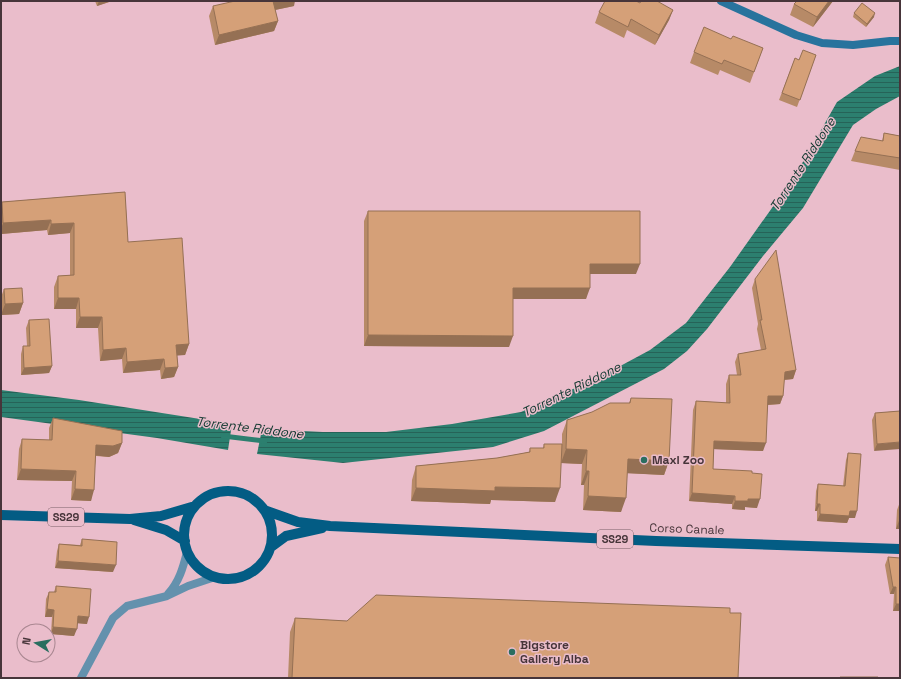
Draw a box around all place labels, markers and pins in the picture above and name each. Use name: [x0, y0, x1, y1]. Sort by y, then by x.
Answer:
place label: Maxi Zoo: [652, 452, 704, 468]
marker: Maxi Zoo: [639, 455, 649, 465]
place label: Bigstore Gallery Alba: [520, 637, 589, 667]
marker: Bigstore Gallery Alba: [507, 647, 517, 657]

